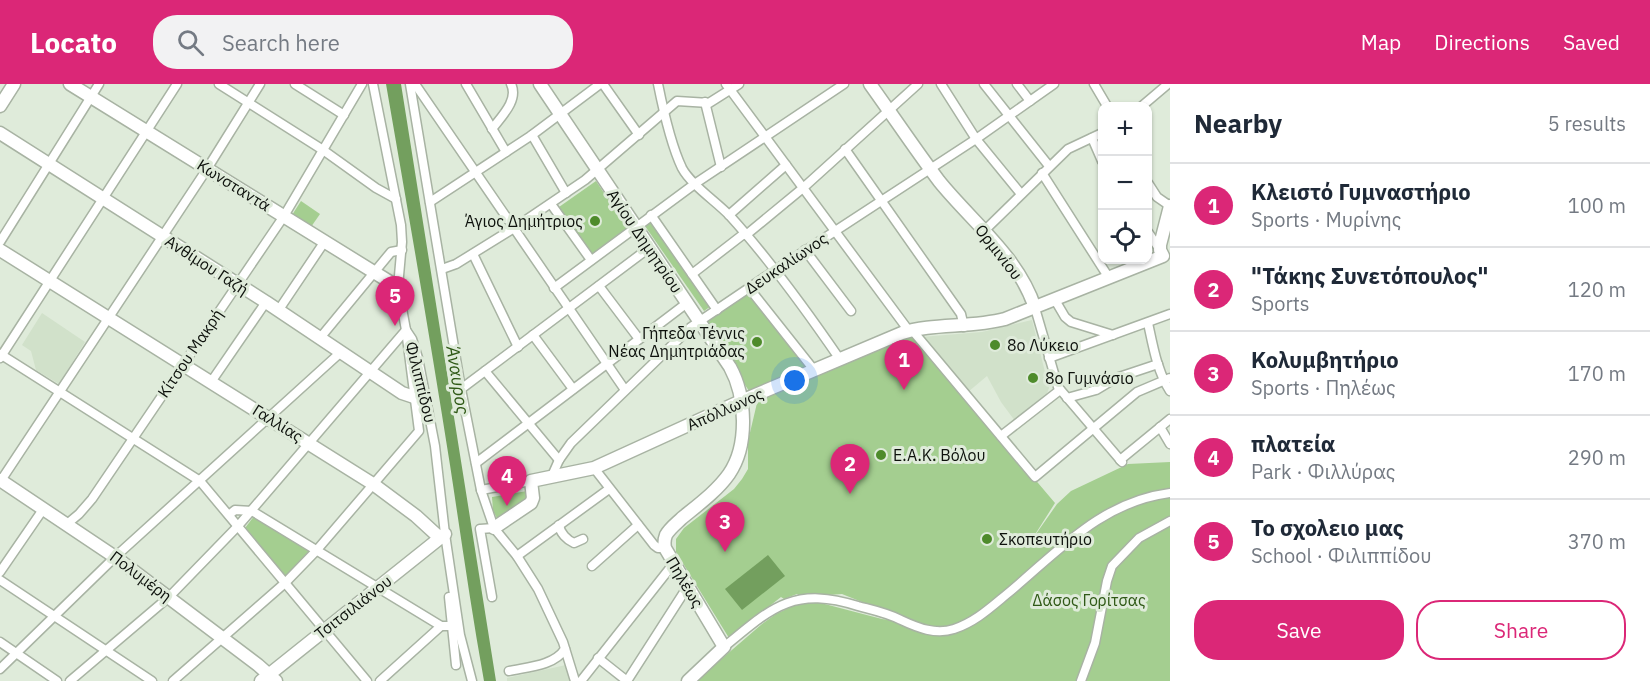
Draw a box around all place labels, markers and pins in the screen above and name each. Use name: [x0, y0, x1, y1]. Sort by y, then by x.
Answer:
place label: Άγιος Δημήτριος: [465, 211, 583, 231]
marker: Άγιος Δημήτριος: [588, 214, 602, 228]
pin: 5: [376, 276, 414, 326]
place label: Γήπεδα Τέννις Νέας Δημητριάδας: [608, 323, 745, 361]
marker: Γήπεδα Τέννις Νέας Δημητριάδας: [750, 335, 764, 349]
place label: 8ο Λύκειο: [1007, 335, 1079, 355]
marker: 8ο Λύκειο: [988, 338, 1002, 352]
pin: 1: [884, 340, 924, 390]
place label: 8ο Γυμνάσιο: [1045, 368, 1134, 388]
marker: 8ο Γυμνάσιο: [1026, 371, 1040, 385]
pin: 2: [830, 444, 870, 494]
place label: Ε.Α.Κ. Βόλου: [893, 445, 985, 465]
marker: Ε.Α.Κ. Βόλου: [874, 448, 888, 462]
pin: 4: [488, 456, 526, 506]
pin: 3: [706, 502, 744, 552]
place label: Σκοπευτήριο: [999, 529, 1092, 549]
marker: Σκοπευτήριο: [980, 532, 994, 546]

